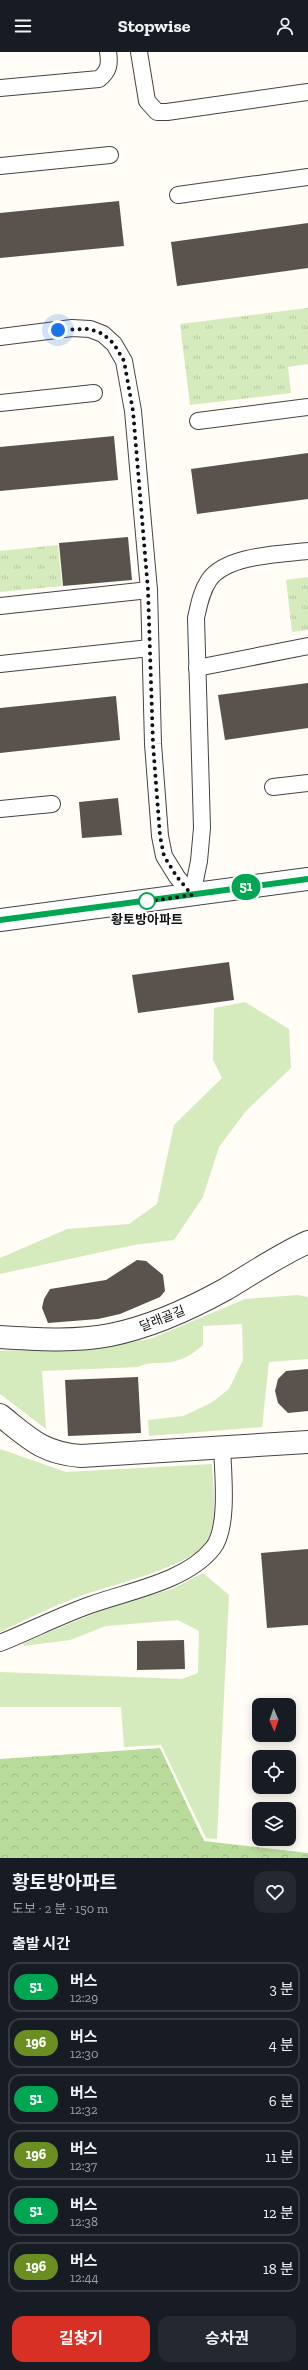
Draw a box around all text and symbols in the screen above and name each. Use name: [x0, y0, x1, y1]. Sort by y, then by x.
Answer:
icon: menu: [12, 15, 34, 37]
text: Stopwise: [118, 15, 190, 37]
icon: person: [274, 15, 296, 37]
your location: [48, 320, 68, 340]
line badge: 51: [228, 874, 264, 900]
text: 51: [240, 878, 252, 895]
marker: 황토방아파트: [138, 892, 156, 910]
place label: 황토방아파트: [111, 912, 183, 927]
street label: 달래골길: [137, 1303, 187, 1334]
north arrow: [252, 1698, 296, 1742]
map controls: [252, 1698, 296, 1846]
button: locate: [252, 1750, 296, 1794]
button: layers: [252, 1802, 296, 1846]
text: 황토방아파트: [12, 1871, 117, 1894]
button: heart: [254, 1871, 296, 1913]
text: 도보 · 2 분 · 150 m: [12, 1901, 108, 1916]
text: 출발 시간: [12, 1935, 70, 1953]
text: 버스: [70, 1972, 98, 1990]
text: 51: [30, 1978, 42, 1995]
text: 3 분: [269, 1980, 294, 1998]
text: 12:29: [70, 1990, 98, 2005]
text: 버스: [70, 2028, 98, 2046]
text: 196: [26, 2034, 46, 2051]
text: 4 분: [269, 2036, 294, 2054]
text: 12:30: [70, 2046, 98, 2061]
text: 버스: [70, 2084, 98, 2102]
text: 51: [30, 2090, 42, 2107]
text: 6 분: [269, 2092, 294, 2110]
text: 12:32: [70, 2102, 98, 2117]
text: 버스: [70, 2140, 98, 2158]
text: 196: [26, 2146, 46, 2163]
text: 11 분: [265, 2148, 294, 2166]
text: 12:37: [70, 2158, 97, 2173]
text: 버스: [70, 2196, 98, 2214]
text: 51: [30, 2202, 42, 2219]
text: 12 분: [263, 2204, 294, 2222]
text: 12:38: [70, 2214, 98, 2229]
text: 버스: [70, 2252, 98, 2270]
text: 196: [26, 2258, 46, 2275]
text: 18 분: [263, 2260, 294, 2278]
text: 12:44: [70, 2270, 99, 2285]
button: 길찾기: [12, 2316, 150, 2362]
button: 승차권: [158, 2316, 296, 2362]

